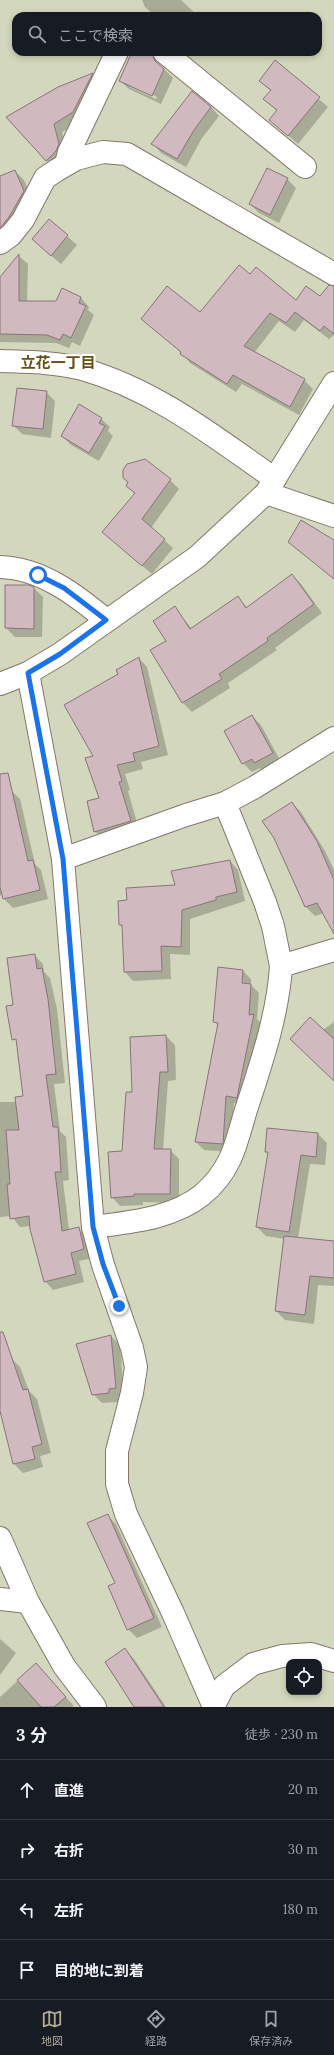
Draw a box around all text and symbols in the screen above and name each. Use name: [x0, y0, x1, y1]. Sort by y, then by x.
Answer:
search box: [12, 12, 322, 56]
icon: search: [26, 23, 48, 45]
text: ここで検索: [58, 26, 133, 45]
district label: 立花一丁目: [20, 353, 96, 372]
route start: [29, 566, 47, 584]
route end: [110, 1297, 128, 1315]
map controls: [286, 1659, 322, 1695]
button: locate: [286, 1659, 322, 1695]
text: 3 分: [16, 1724, 47, 1746]
text: 徒歩 · 230 m: [245, 1726, 318, 1743]
icon: ahead: [16, 1779, 38, 1801]
text: 直進: [54, 1781, 84, 1800]
text: 20 m: [288, 1781, 318, 1798]
icon: right: [16, 1839, 38, 1861]
text: 右折: [54, 1841, 84, 1860]
text: 30 m: [288, 1841, 318, 1858]
icon: left: [16, 1899, 38, 1921]
text: 左折: [54, 1901, 84, 1920]
text: 180 m: [283, 1901, 318, 1918]
icon: arrive: [16, 1959, 38, 1981]
text: 目的地に到着: [54, 1961, 144, 1980]
tab: 地図: [41, 2008, 63, 2048]
tab: 経路: [145, 2008, 167, 2048]
tab: 保存済み: [249, 2008, 293, 2048]

